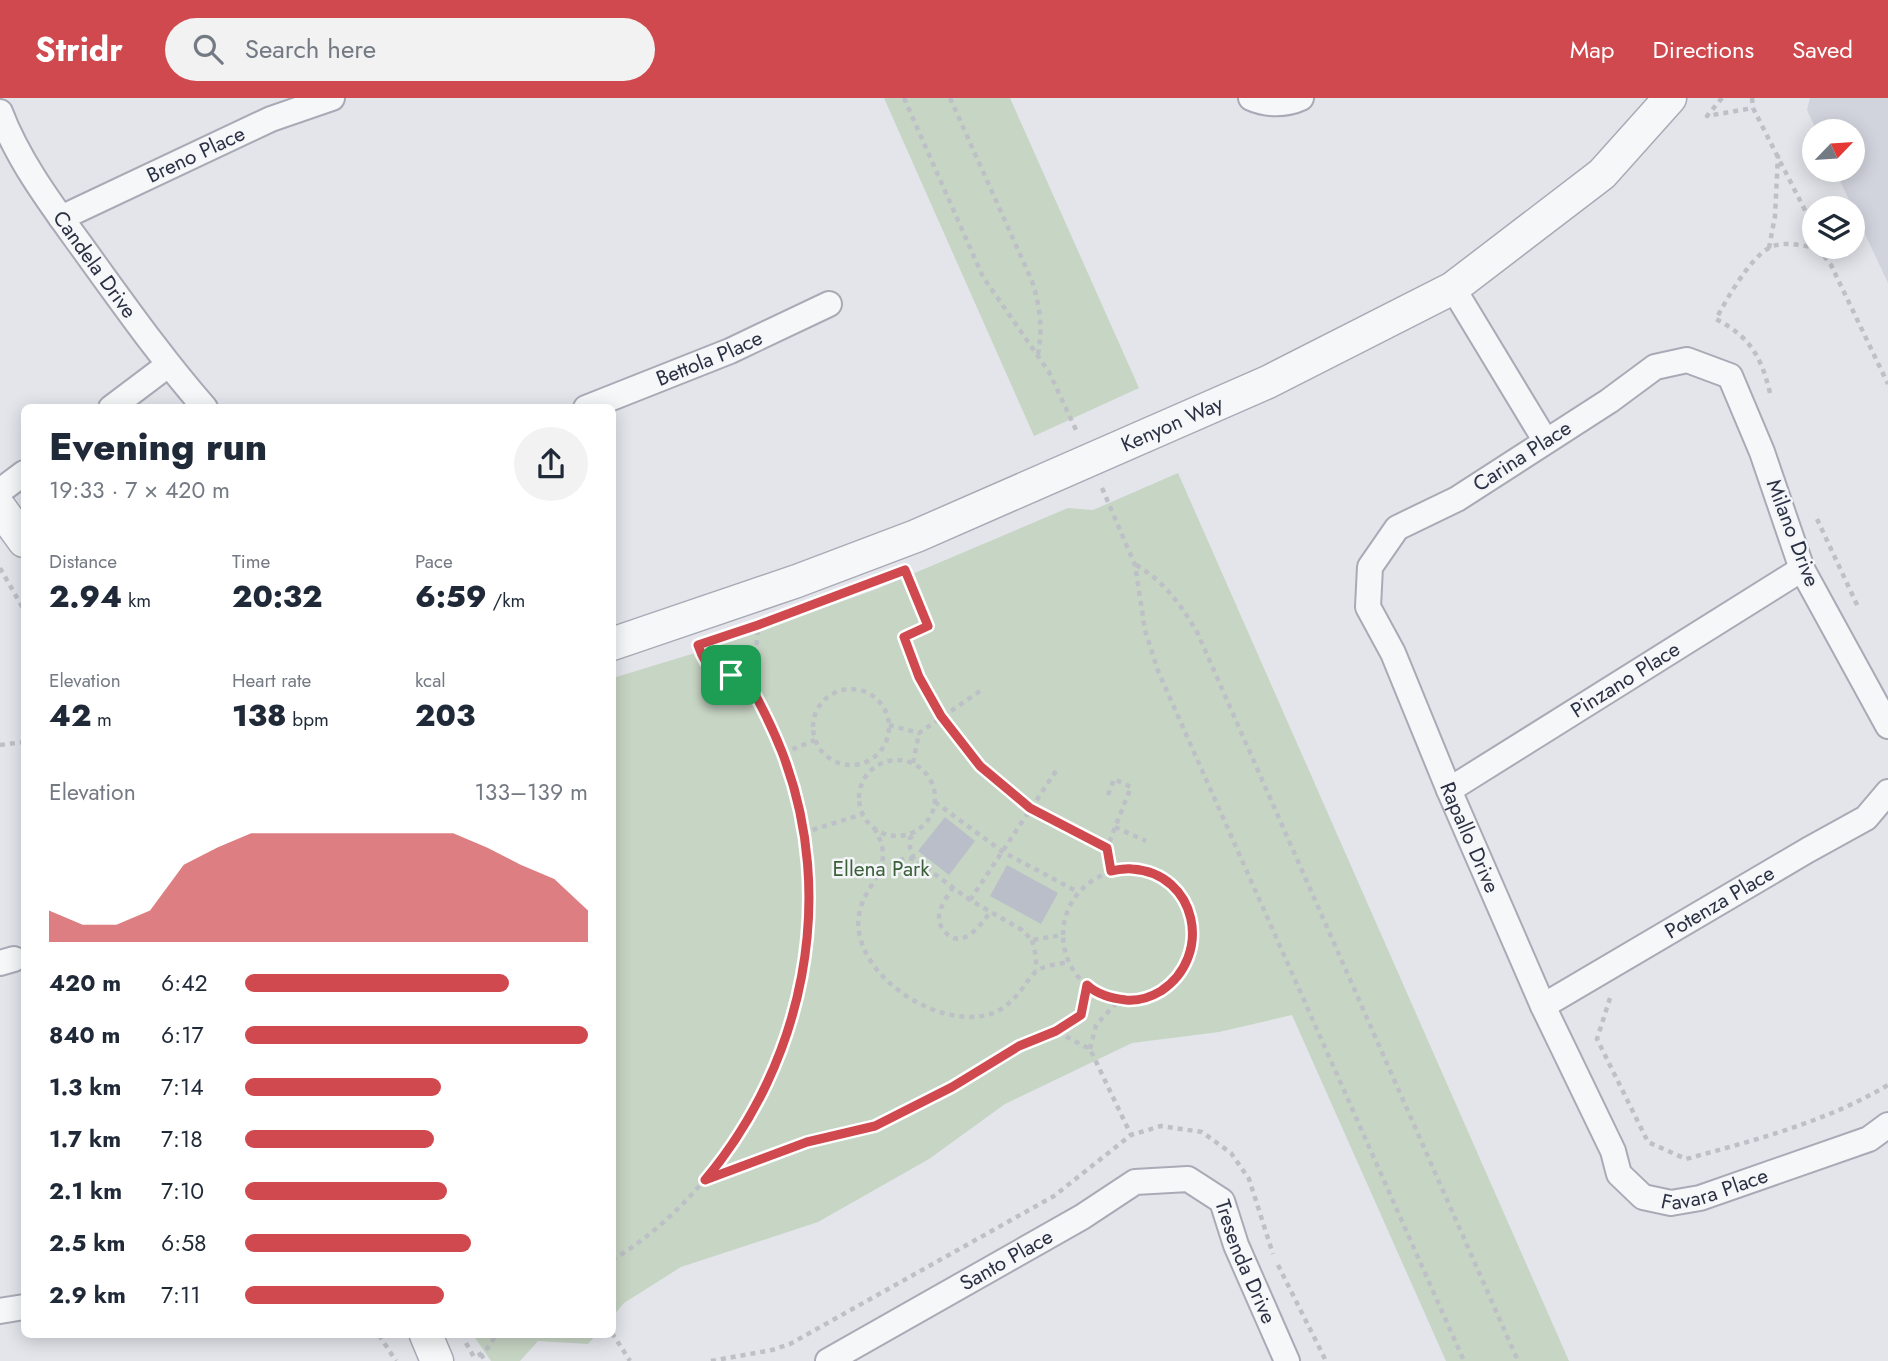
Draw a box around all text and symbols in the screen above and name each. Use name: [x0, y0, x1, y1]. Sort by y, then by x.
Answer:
search box: [165, 18, 655, 81]
text: Stridr: [35, 26, 123, 73]
icon: search: [189, 30, 227, 68]
text: Search here: [245, 30, 376, 68]
text: Map: [1570, 32, 1615, 67]
text: Directions: [1653, 32, 1754, 67]
text: Saved: [1792, 32, 1853, 67]
street label: Breno Place: [142, 118, 250, 191]
north arrow: [1802, 119, 1866, 182]
map controls: [1802, 119, 1865, 259]
button: layers: [1802, 196, 1865, 259]
street label: Candela Drive: [45, 205, 144, 325]
street label: Bettola Place: [652, 323, 768, 394]
street label: Kenyon Way: [1116, 388, 1228, 460]
street label: Carina Place: [1467, 413, 1577, 499]
text: Evening run: [49, 419, 267, 474]
button: share: [514, 427, 588, 501]
text: 19:33 · 7 × 420 m: [49, 473, 230, 507]
street label: Milano Drive: [1759, 475, 1827, 591]
text: Distance: [49, 548, 117, 575]
text: Time: [232, 548, 270, 575]
text: Pace: [415, 548, 453, 575]
text: 2.94: [49, 575, 122, 618]
text: 20:32: [232, 575, 323, 618]
text: 6:59: [415, 575, 487, 618]
text: km: [122, 587, 151, 614]
text: /km: [487, 587, 525, 614]
street label: Pinzano Place: [1565, 634, 1686, 725]
pin: [701, 645, 761, 705]
icon: arrive: [712, 656, 750, 694]
text: Elevation: [49, 667, 121, 694]
text: Heart rate: [232, 667, 311, 694]
text: kcal: [415, 667, 446, 694]
text: 42: [49, 694, 91, 737]
text: 138: [232, 694, 287, 737]
text: 203: [415, 694, 475, 737]
text: m: [91, 706, 112, 733]
text: bpm: [287, 706, 329, 733]
text: Elevation: [49, 775, 136, 809]
text: 133–139 m: [475, 775, 588, 809]
street label: Rapallo Drive: [1432, 777, 1507, 898]
park label: Ellena Park: [833, 854, 930, 884]
street label: Potenza Place: [1659, 858, 1780, 946]
text: 420 m: [49, 966, 121, 1000]
text: 6:42: [161, 966, 208, 1000]
text: 840 m: [49, 1018, 120, 1052]
text: 6:17: [161, 1018, 204, 1052]
text: 1.3 km: [49, 1070, 121, 1104]
text: 7:14: [161, 1070, 204, 1104]
text: 1.7 km: [49, 1122, 121, 1156]
text: 7:18: [161, 1122, 203, 1156]
street label: Favara Place: [1658, 1160, 1772, 1218]
text: 2.1 km: [49, 1174, 122, 1208]
text: 7:10: [161, 1174, 204, 1208]
street label: Tresenda Drive: [1207, 1196, 1284, 1328]
street label: Santo Place: [954, 1221, 1059, 1298]
text: 2.5 km: [49, 1226, 125, 1260]
text: 6:58: [161, 1226, 207, 1260]
text: 2.9 km: [49, 1278, 126, 1312]
text: 7:11: [161, 1278, 201, 1312]

